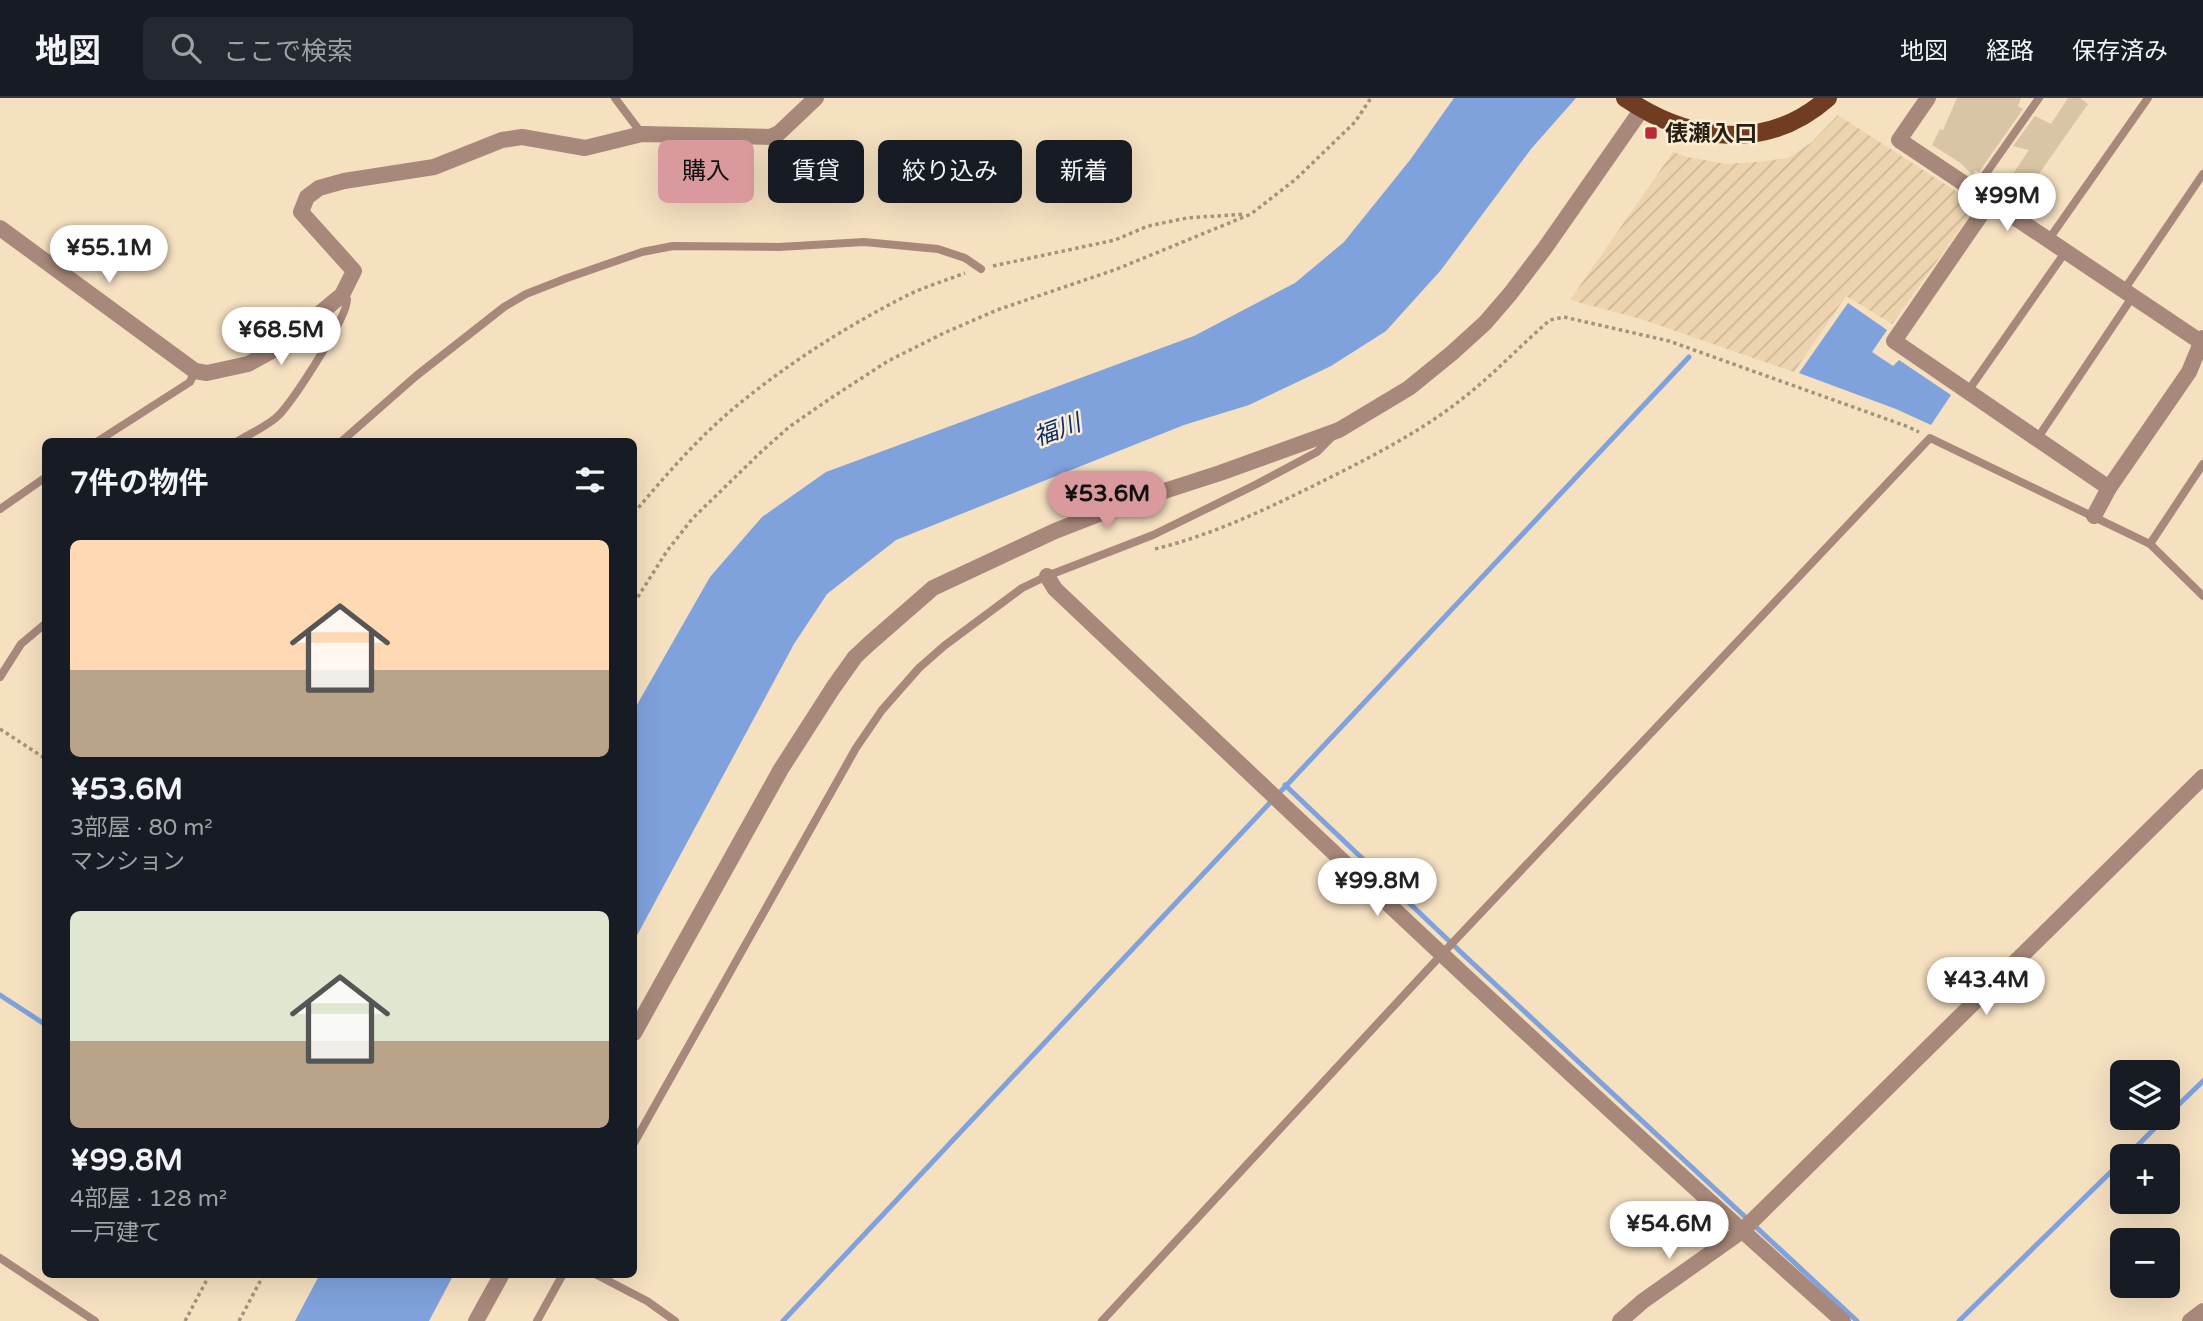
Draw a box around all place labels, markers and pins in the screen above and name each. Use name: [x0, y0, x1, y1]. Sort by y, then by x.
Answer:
place label: 俵瀬入口: [1665, 120, 1757, 148]
marker: 俵瀬入口: [1643, 125, 1659, 141]
pin: ¥99M: [1966, 174, 2048, 233]
pin: ¥55.1M: [52, 226, 166, 285]
pin: ¥68.5M: [224, 308, 338, 367]
pin: ¥53.6M: [1050, 472, 1164, 531]
pin: ¥99.8M: [1320, 858, 1434, 918]
pin: ¥43.4M: [1929, 958, 2043, 1017]
pin: ¥54.6M: [1612, 1202, 1726, 1261]

